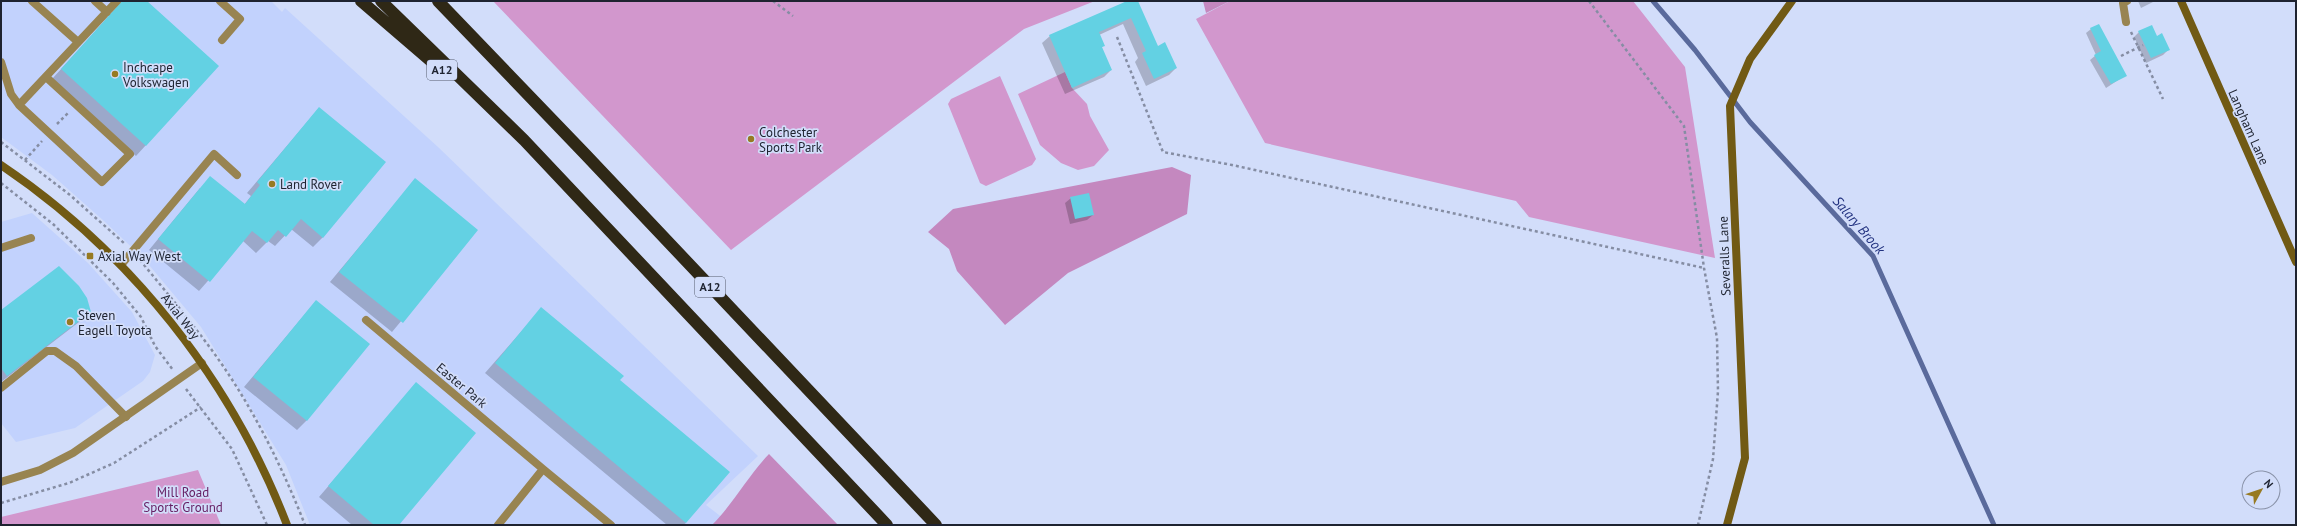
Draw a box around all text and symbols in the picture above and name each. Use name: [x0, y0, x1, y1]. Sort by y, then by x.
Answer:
place label: Inchcape Volkswagen: [122, 59, 189, 91]
road number: A12: [427, 60, 457, 80]
marker: Inchcape Volkswagen: [110, 69, 120, 79]
street label: Langham Lane: [2224, 87, 2273, 168]
place label: Colchester Sports Park: [759, 124, 823, 156]
marker: Colchester Sports Park: [746, 134, 756, 144]
place label: Land Rover: [280, 176, 342, 193]
marker: Land Rover: [267, 179, 277, 189]
water label: Salary Brook: [1829, 192, 1890, 258]
street label: Severalls Lane: [1715, 216, 1734, 296]
place label: Axial Way West: [98, 248, 182, 265]
marker: Axial Way West: [85, 251, 95, 261]
road number: A12: [695, 277, 725, 297]
street label: Axial Way: [157, 290, 204, 343]
place label: Steven Eagell Toyota: [78, 307, 152, 339]
marker: Steven Eagell Toyota: [65, 317, 75, 327]
street label: Easter Park: [433, 359, 491, 412]
north arrow: [2241, 470, 2281, 510]
text: N: [2261, 476, 2276, 491]
park label: Mill Road Sports Ground: [143, 484, 223, 516]

